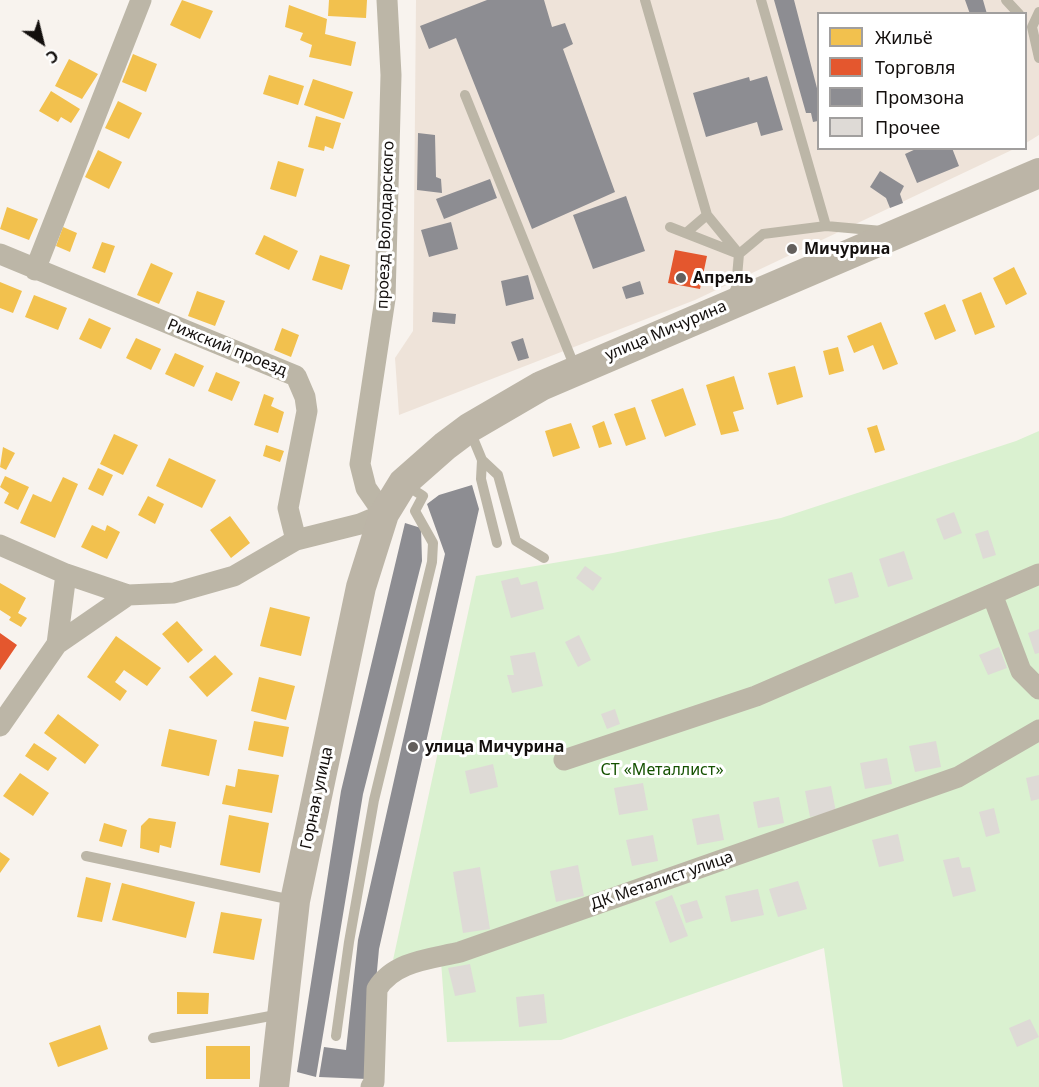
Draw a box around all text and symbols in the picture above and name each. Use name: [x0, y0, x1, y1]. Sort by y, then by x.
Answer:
north arrow: [12, 12, 72, 72]
legend: [817, 12, 1027, 150]
text: Жильё: [875, 25, 933, 49]
text: С: [42, 45, 63, 69]
text: Торговля: [875, 55, 955, 79]
text: Промзона: [875, 85, 964, 109]
text: Прочее: [875, 115, 940, 139]
street label: проезд Володарского: [373, 141, 399, 309]
place label: Мичурина: [804, 239, 890, 259]
marker: Мичурина: [785, 242, 799, 256]
place label: Апрель: [693, 268, 753, 288]
marker: Апрель: [674, 271, 688, 285]
street label: улица Мичурина: [602, 297, 730, 365]
street label: Рижский проезд: [164, 315, 290, 381]
place label: улица Мичурина: [425, 737, 564, 757]
marker: улица Мичурина: [406, 740, 420, 754]
street label: Горная улица: [297, 745, 337, 851]
park label: СТ «Металлист»: [600, 760, 724, 780]
street label: ДК Металист улица: [588, 848, 736, 914]

